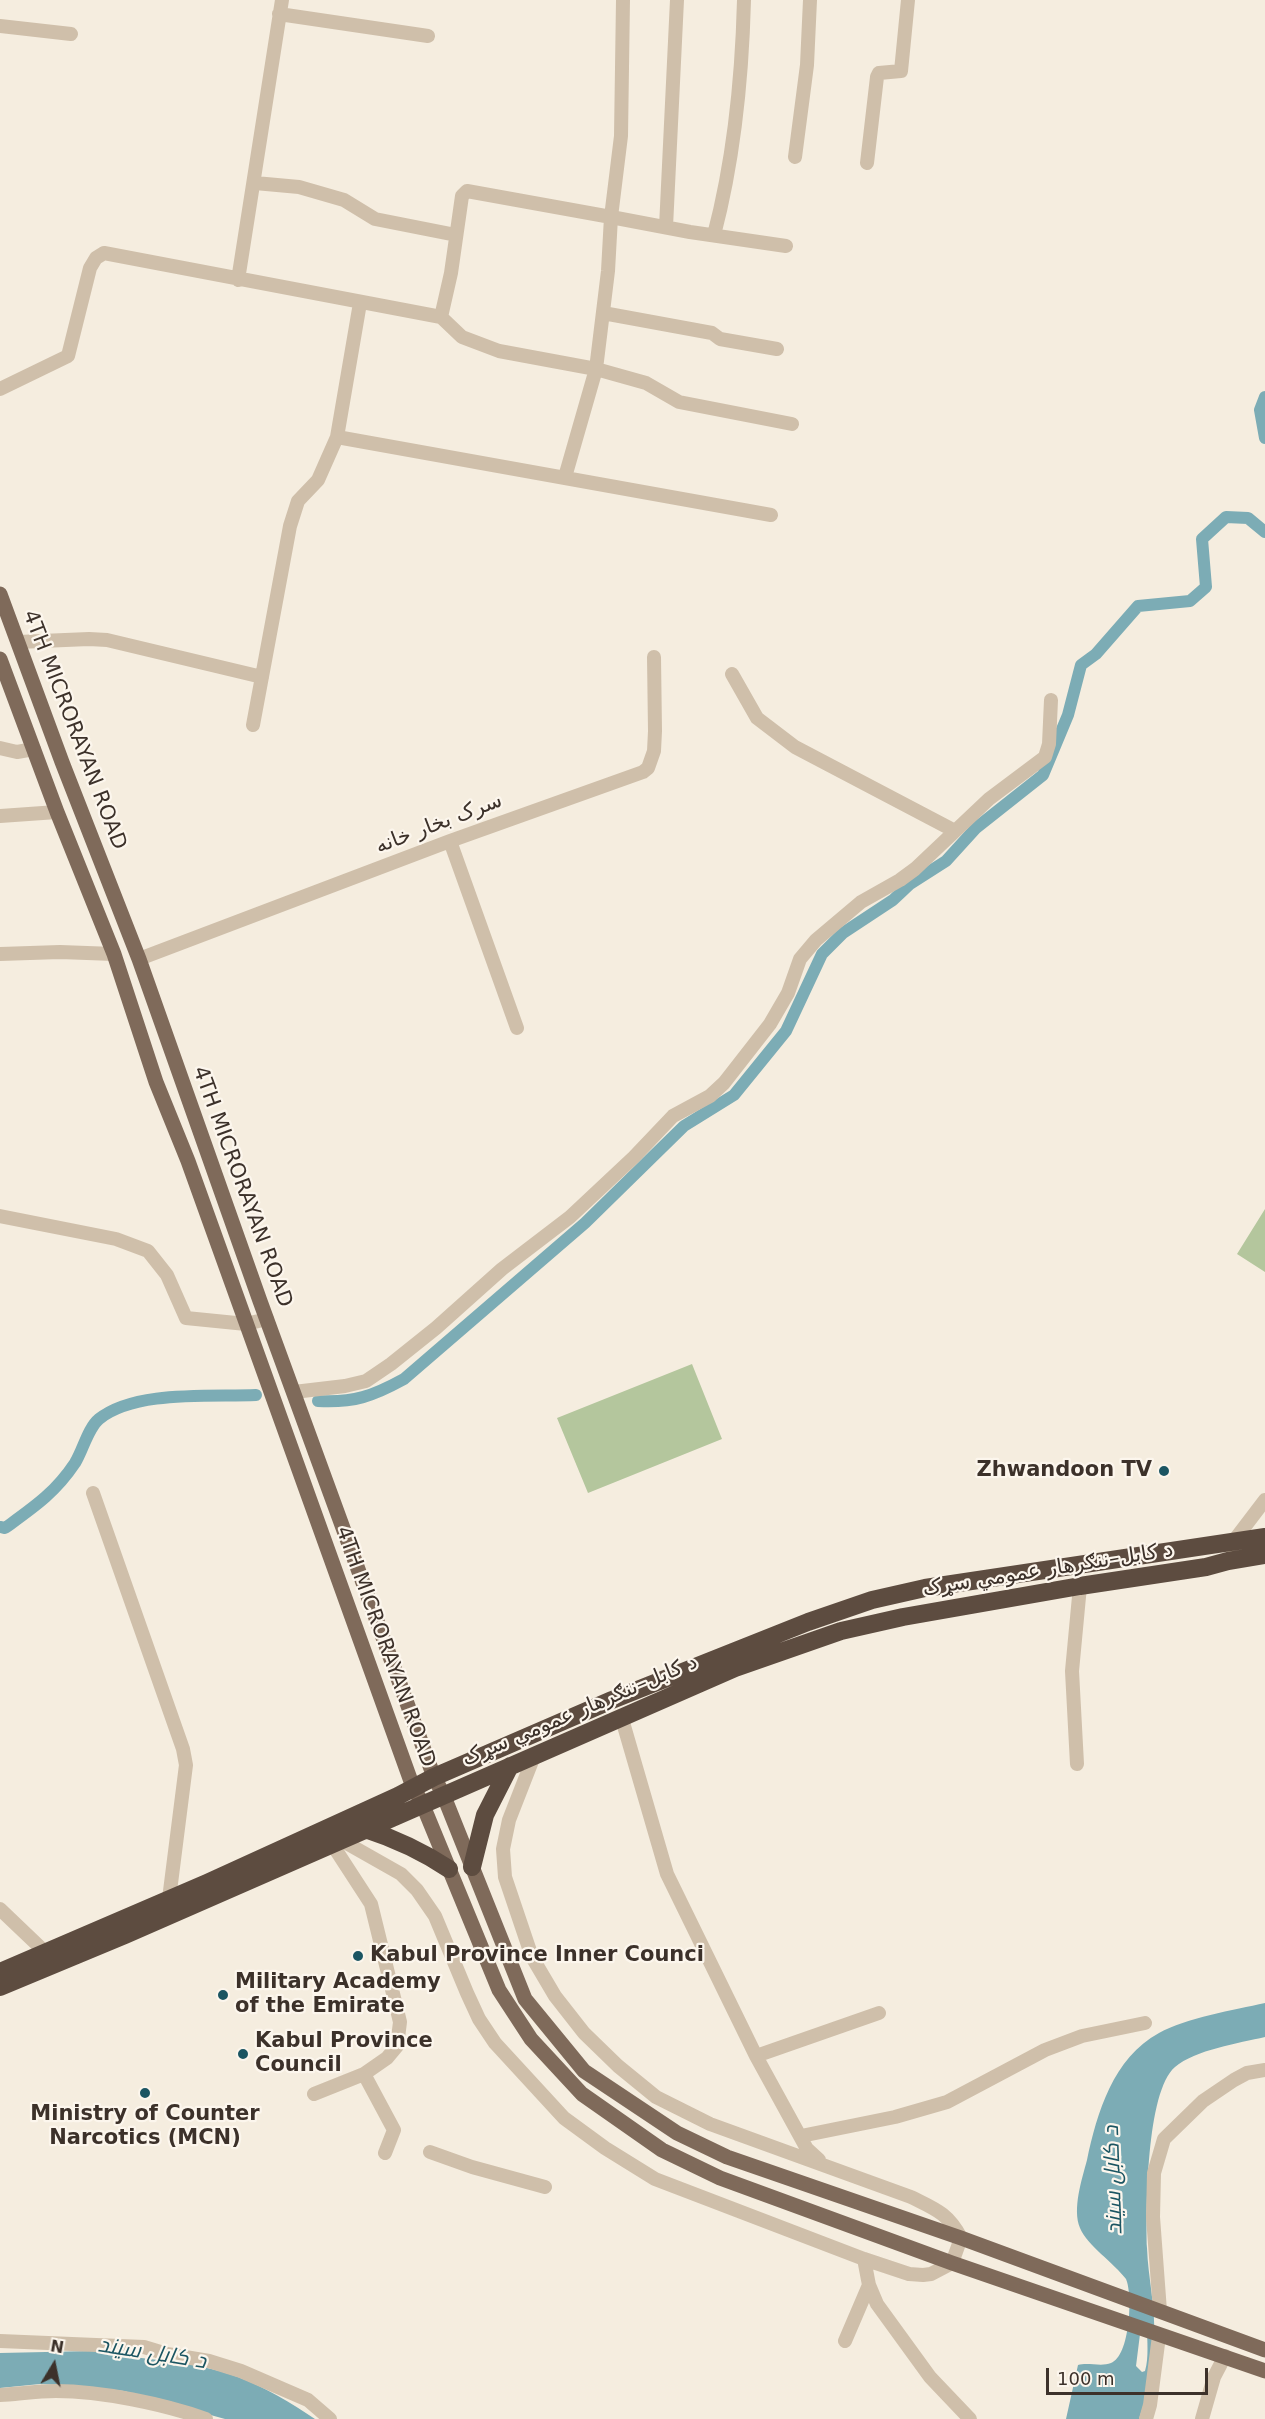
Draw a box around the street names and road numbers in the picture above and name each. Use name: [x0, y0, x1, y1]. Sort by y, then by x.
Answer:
street label: 4TH MICRORAYAN ROAD: [17, 607, 131, 853]
street label: سرک بخار خانه: [372, 788, 506, 860]
street label: 4TH MICRORAYAN ROAD: [187, 1063, 297, 1311]
street label: 4TH MICRORAYAN ROAD: [330, 1523, 440, 1771]
street label: د کابل–ننګرهار عمومي سړک: [921, 1538, 1175, 1602]
street label: د کابل–ننګرهار عمومي سړک: [459, 1650, 701, 1772]

